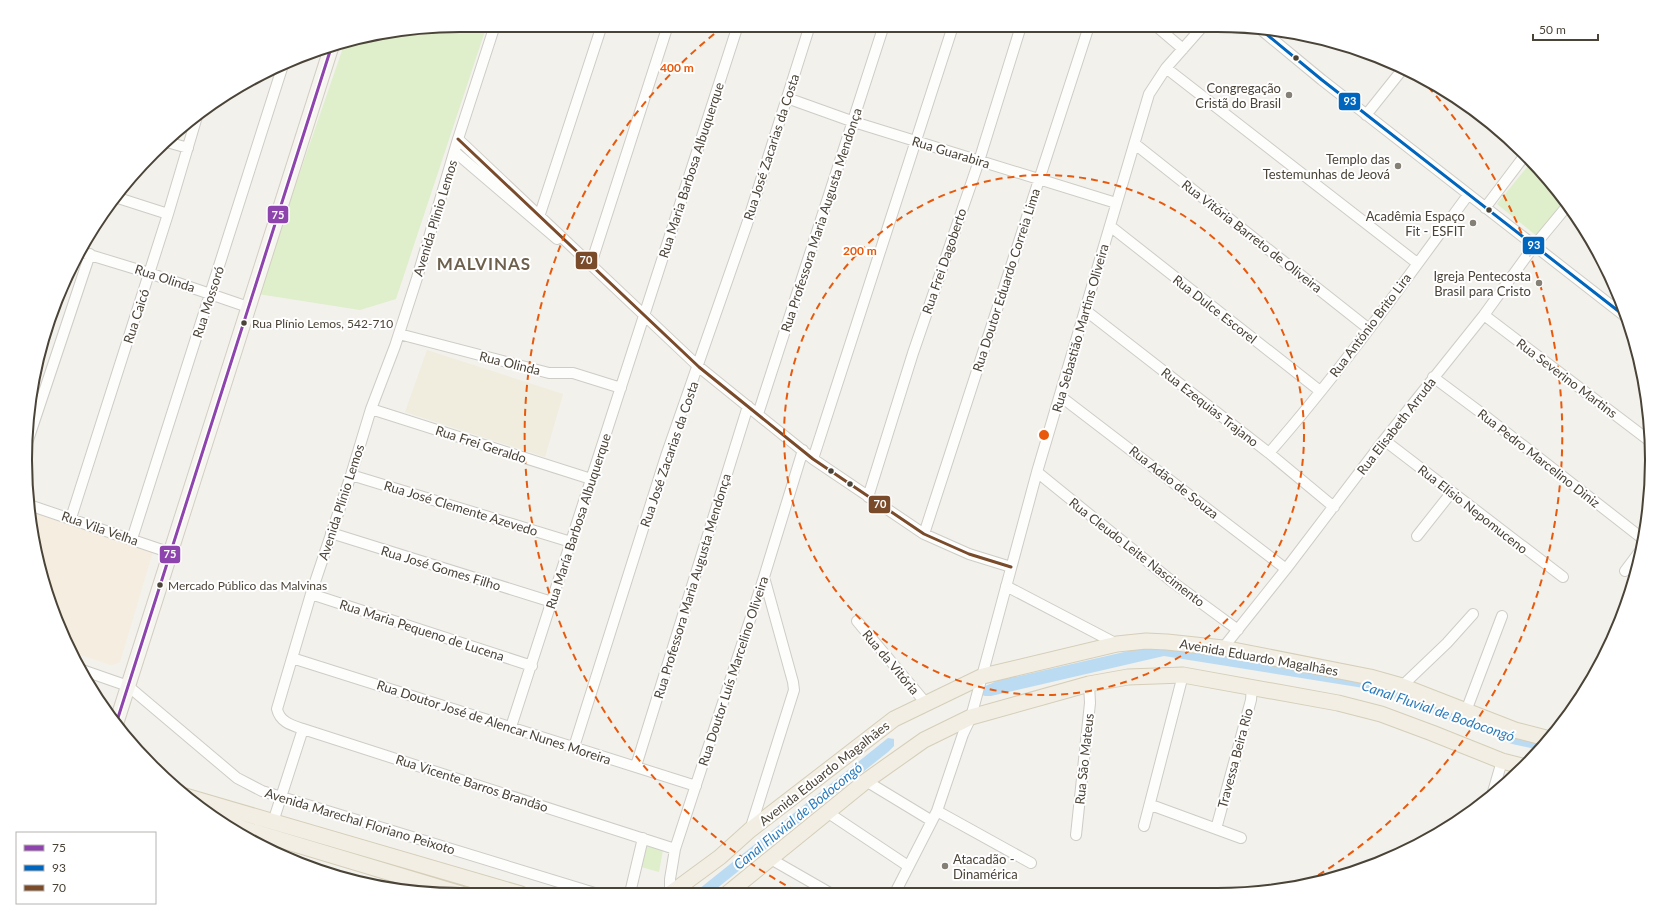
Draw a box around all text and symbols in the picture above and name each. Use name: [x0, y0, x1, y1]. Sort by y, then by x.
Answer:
scale bar: [1533, 16, 1598, 42]
text: 50 m: [1539, 22, 1566, 37]
unlabelled marker: [1291, 53, 1301, 63]
text: 400 m: [660, 60, 694, 75]
street label: Rua José Zacarias da Costa: [740, 72, 802, 222]
street label: Rua Maria Barbosa Albuquerque: [655, 80, 727, 260]
place label: Congregação Cristã do Brasil: [1195, 80, 1281, 111]
marker: Congregação Cristã do Brasil: [1284, 90, 1294, 100]
line badge: 93: [1338, 92, 1361, 111]
text: 93: [1344, 94, 1356, 107]
street label: Rua Professora Maria Augusta Mendonça: [777, 106, 865, 334]
street label: Rua Guarabira: [910, 133, 992, 171]
place label: Templo das Testemunhas de Jeová: [1263, 151, 1390, 182]
street label: Avenida Plinio Lemos: [410, 158, 460, 278]
marker: Templo das Testemunhas de Jeová: [1393, 161, 1403, 171]
street label: Rua Vitória Barreto de Oliveira: [1179, 176, 1325, 296]
street label: Rua Doutor Eduardo Correia Lima: [969, 186, 1043, 374]
line badge: 75: [267, 205, 289, 224]
unlabelled marker: [1484, 205, 1494, 215]
street label: Rua Frei Dagoberto: [918, 206, 970, 316]
text: 75: [272, 208, 284, 221]
place label: Acadêmia Espaço Fit - ESFIT: [1366, 208, 1465, 239]
marker: Acadêmia Espaço Fit - ESFIT: [1468, 218, 1478, 228]
line badge: 93: [1522, 236, 1545, 255]
text: 93: [1528, 238, 1540, 251]
street label: Rua Sebastião Martins Oliveira: [1048, 242, 1112, 414]
text: 200 m: [843, 243, 877, 258]
line badge: 70: [575, 251, 598, 270]
district label: MALVINAS: [437, 253, 531, 274]
text: 70: [580, 253, 593, 266]
street label: Rua Olinda: [133, 261, 197, 295]
street label: Rua Mossoró: [189, 264, 227, 340]
place label: Igreja Pentecosta Brasil para Cristo: [1433, 268, 1531, 299]
street label: Rua António Brito Lira: [1326, 270, 1414, 380]
street label: Rua Dulce Escorel: [1170, 271, 1260, 347]
marker: Igreja Pentecosta Brasil para Cristo: [1534, 278, 1544, 288]
street label: Rua Caicó: [120, 287, 152, 345]
place label: Rua Plínio Lemos, 542-710: [252, 316, 393, 331]
marker: Rua Plínio Lemos, 542-710: [239, 318, 249, 328]
street label: Rua Severino Martins: [1514, 335, 1621, 421]
street label: Rua Olinda: [478, 348, 542, 378]
street label: Rua Ezequias Trajano: [1158, 364, 1262, 450]
street label: Rua Elisabeth Arruda: [1353, 374, 1439, 478]
street label: Rua José Zacarias da Costa: [637, 379, 701, 529]
street label: Rua Pedro Marcelino Diniz: [1475, 405, 1603, 511]
street label: Rua Frei Geraldo: [434, 422, 528, 466]
centre of rings: [1037, 428, 1051, 442]
street label: Rua María Barbosa Albuquerque: [542, 431, 614, 611]
street label: Avenida Plínio Lemos: [315, 442, 367, 562]
street label: Rua Adão de Souza: [1126, 442, 1222, 522]
street label: Rua Elísio Nepomuceno: [1415, 461, 1531, 557]
unlabelled marker: [826, 466, 836, 476]
street label: Rua Professora Maria Augusta Mendonça: [650, 471, 734, 701]
street label: Rua José Clemente Azevedo: [382, 477, 540, 539]
unlabelled marker: [845, 479, 855, 489]
street label: Rua Cleudo Leite Nascimento: [1066, 494, 1208, 610]
line badge: 70: [868, 495, 891, 514]
text: 70: [874, 497, 887, 510]
street label: Rua Vila Velha: [59, 507, 141, 549]
street label: Rua José Gomes Filho: [379, 542, 503, 594]
line badge: 75: [159, 545, 181, 564]
text: 75: [164, 547, 176, 560]
street label: Rua Doutor Luís Marcelino Oliveira: [695, 574, 771, 768]
place label: Mercado Público das Malvinas: [168, 578, 327, 593]
marker: Mercado Público das Malvinas: [155, 580, 165, 590]
street label: Rua Maria Pequeno de Lucena: [338, 596, 506, 664]
street label: Rua da Vitória: [859, 626, 923, 698]
street label: Avenida Eduardo Magalhães: [1179, 635, 1340, 679]
street label: Rua Doutor José de Alencar Nunes Moreira: [375, 676, 613, 768]
water label: Canal Fluvial de Bodocongó: [1359, 676, 1517, 745]
street label: Travessa Beira Rio: [1214, 706, 1256, 810]
street label: Rua São Mateus: [1071, 712, 1097, 805]
street label: Avenida Eduardo Magalhães: [756, 717, 893, 829]
street label: Rua Vicente Barros Brandão: [394, 751, 550, 815]
water label: Canal Fluvial de Bodocongó: [730, 758, 865, 873]
street label: Avenida Marechal Floriano Peixoto: [263, 784, 457, 858]
legend: [16, 832, 156, 904]
text: 75: [52, 840, 66, 855]
place label: Atacadão - Dinamérica: [953, 851, 1018, 882]
text: 93: [52, 860, 66, 875]
marker: Atacadão - Dinamérica: [940, 861, 950, 871]
text: 70: [52, 880, 66, 895]

